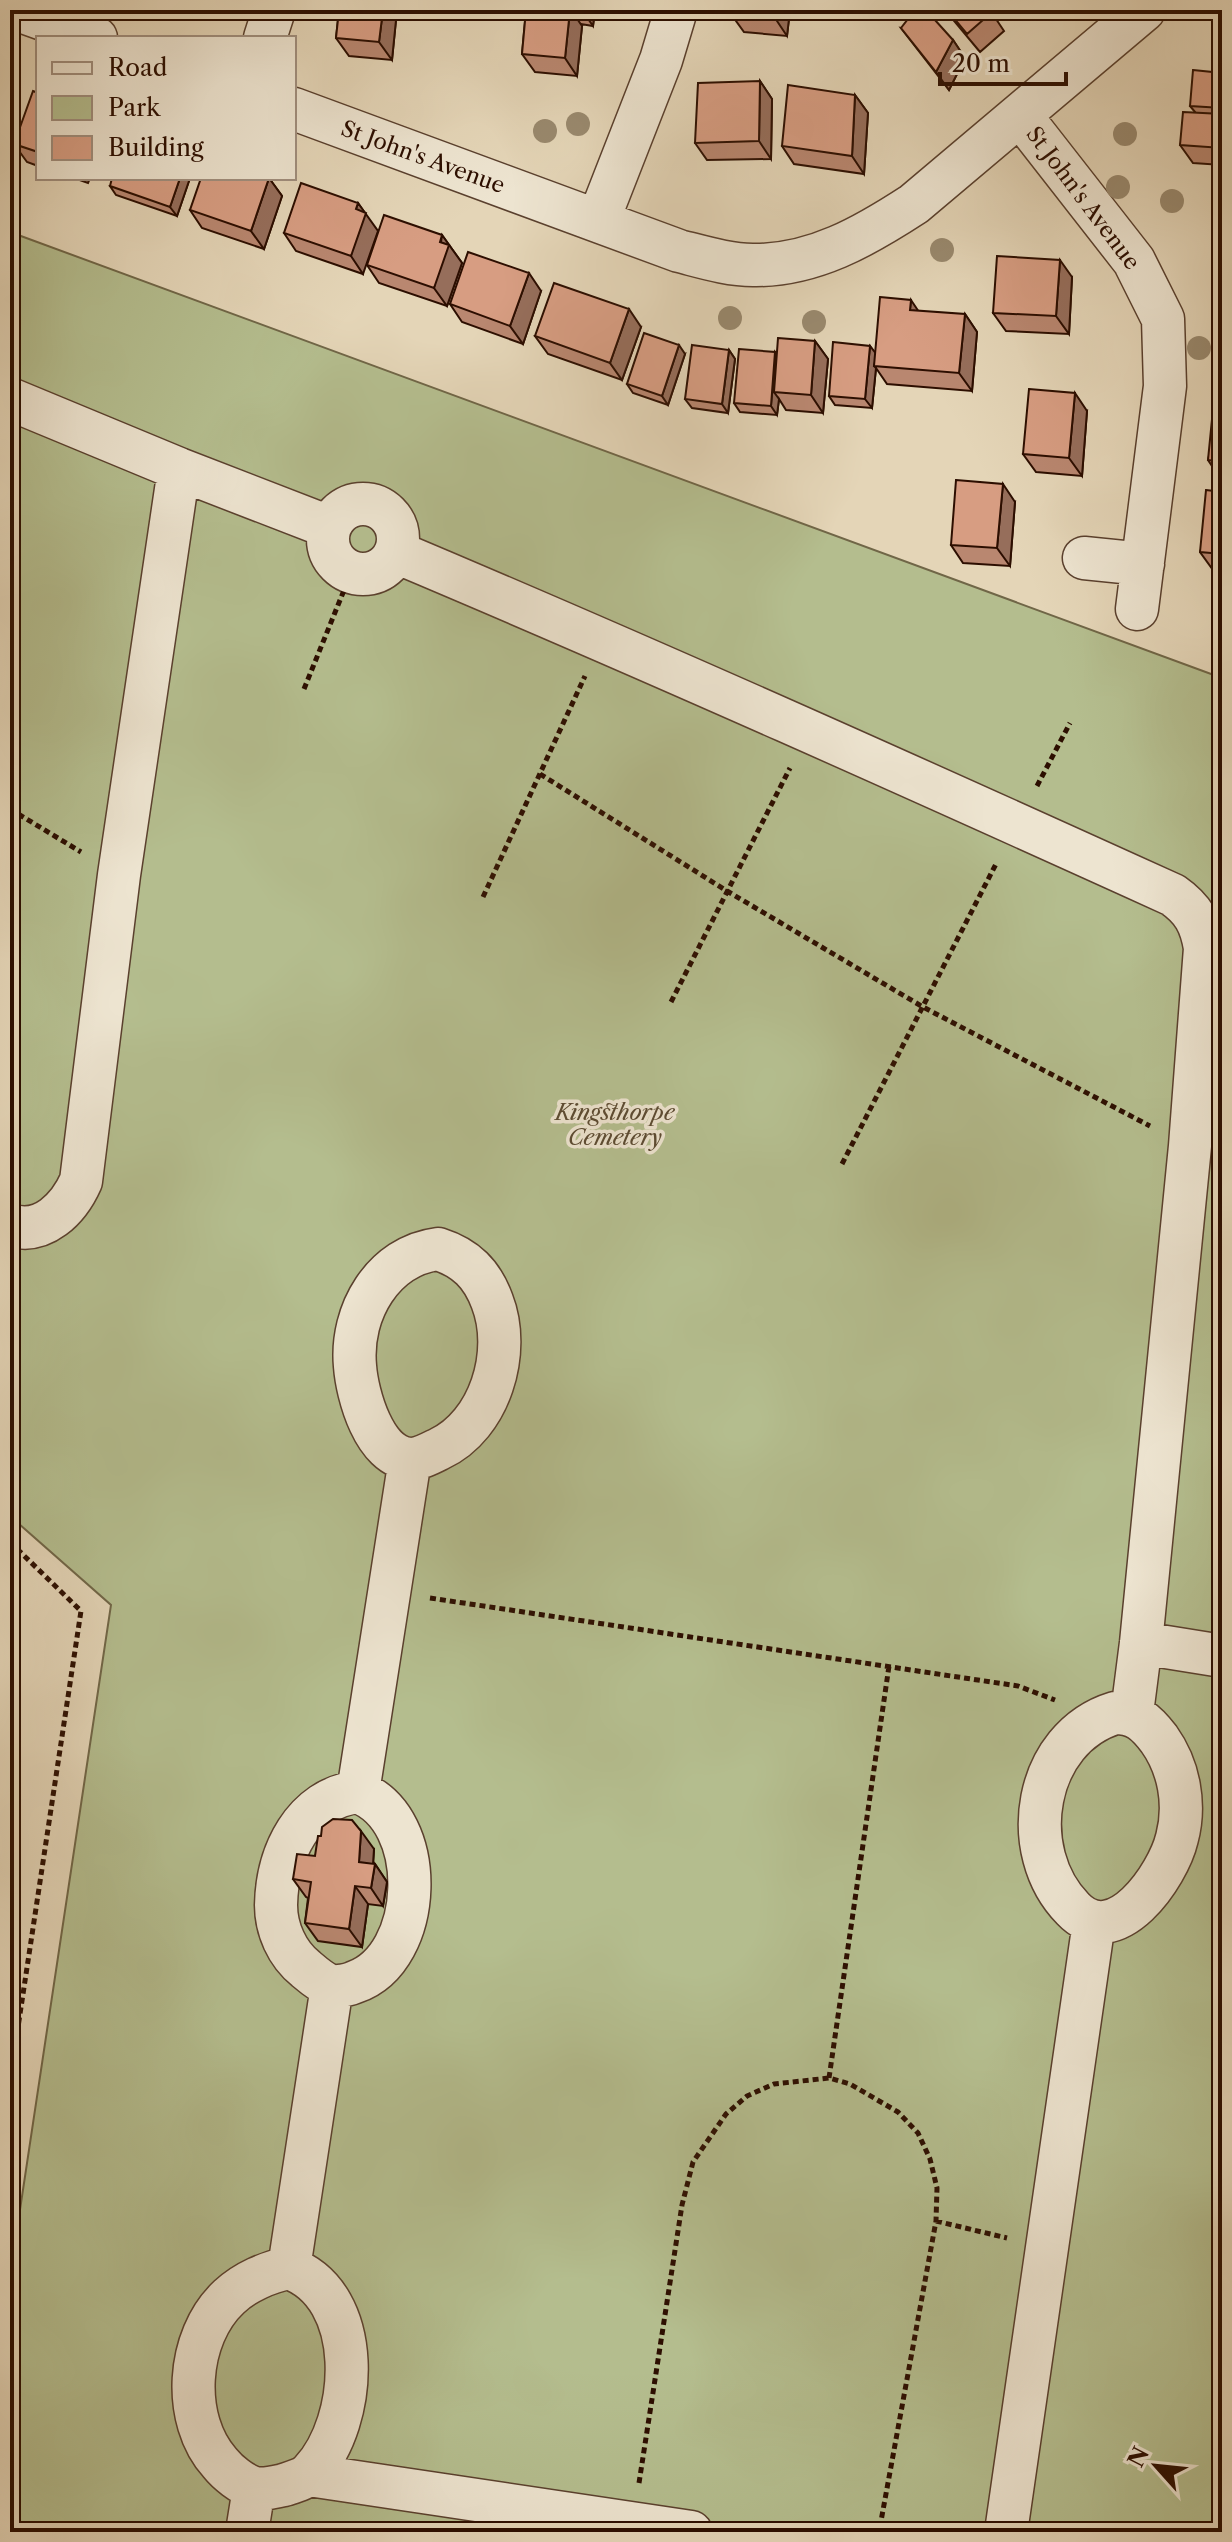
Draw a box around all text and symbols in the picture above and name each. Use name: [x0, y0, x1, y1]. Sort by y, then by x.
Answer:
legend: [36, 36, 296, 180]
scale bar: [940, 36, 1066, 86]
text: 20 m: [952, 49, 1010, 78]
text: Road: [108, 53, 168, 82]
text: Park: [108, 93, 161, 122]
street label: St John's Avenue: [337, 115, 509, 199]
street label: St John's Avenue: [1020, 121, 1146, 275]
text: Building: [108, 133, 204, 162]
park label: Kingsthorpe Cemetery: [553, 1099, 676, 1151]
north arrow: [1116, 2426, 1196, 2506]
text: N: [1122, 2442, 1155, 2472]

